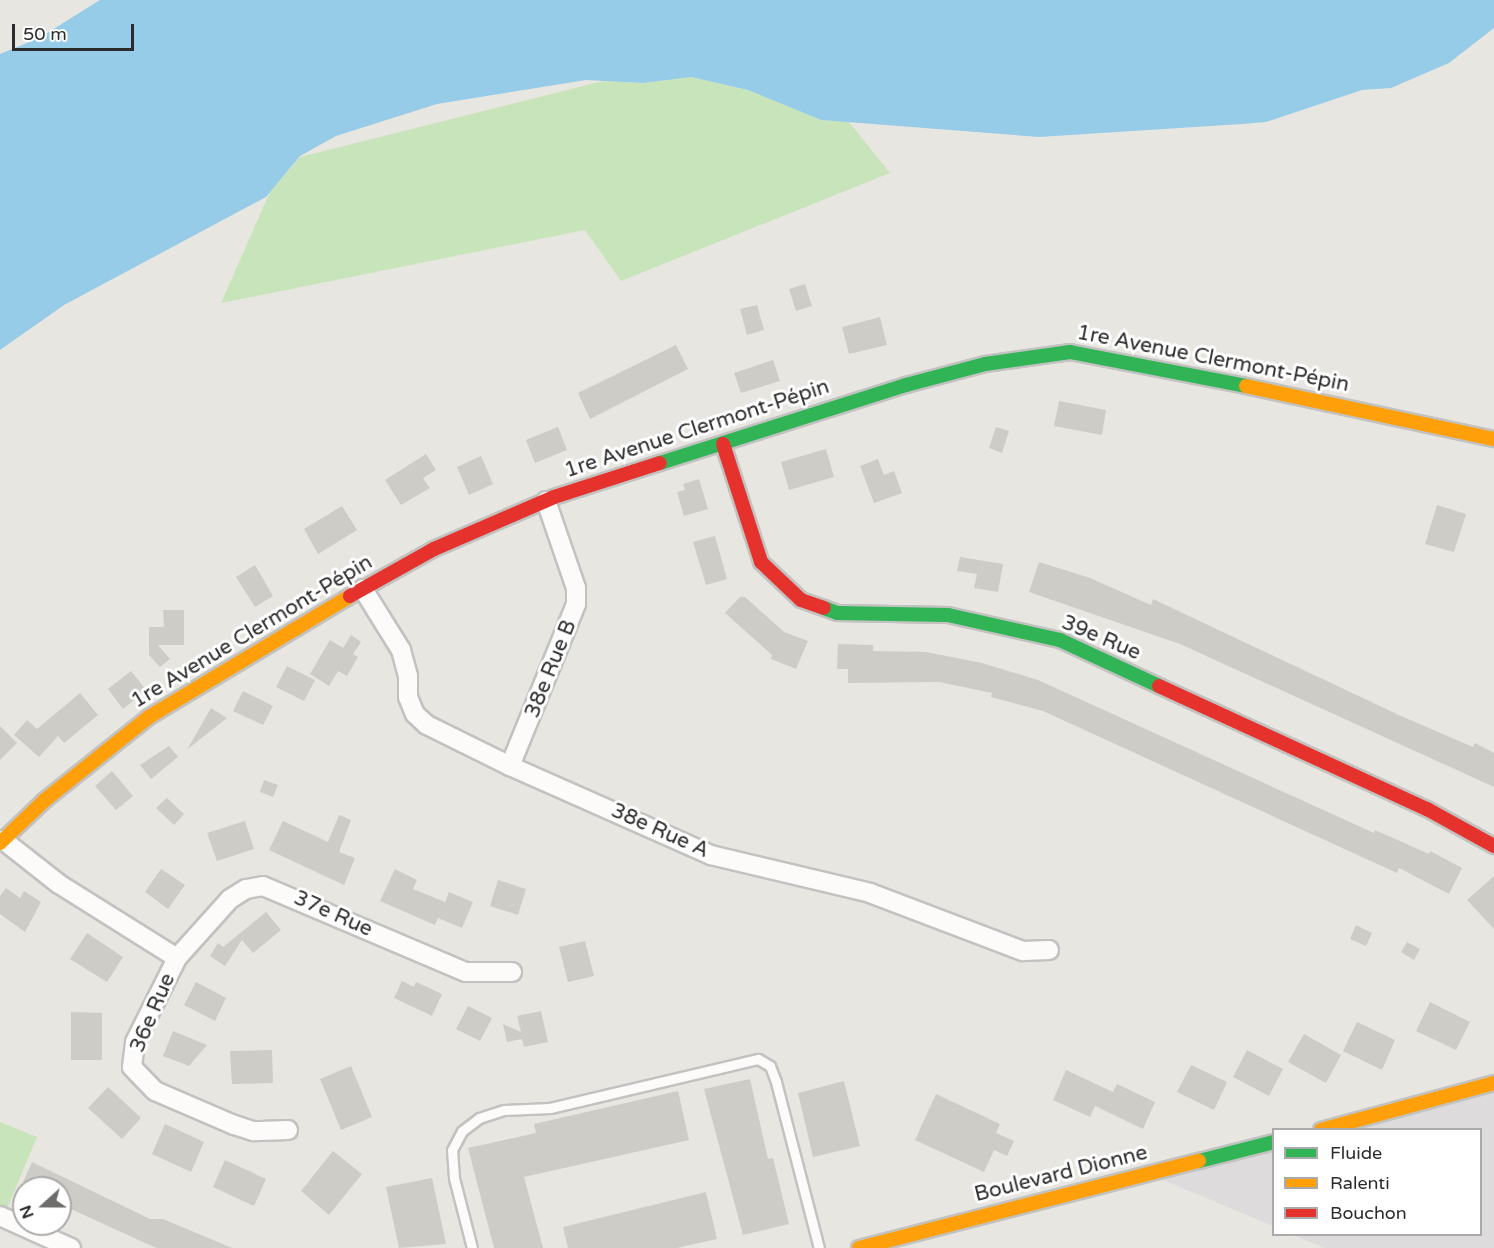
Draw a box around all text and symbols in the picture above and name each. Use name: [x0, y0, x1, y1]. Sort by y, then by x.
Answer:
scale bar: [15, 12, 136, 50]
text: 50 m: [23, 23, 67, 45]
street label: 1re Avenue Clermont-Pépin: [1075, 320, 1351, 398]
street label: 1re Avenue Clermont-Pépin: [561, 374, 833, 484]
street label: 1re Avenue Clermont-Pépin: [127, 550, 377, 714]
street label: 39e Rue: [1058, 610, 1144, 666]
street label: 38e Rue B: [520, 616, 582, 722]
street label: 38e Rue A: [607, 798, 713, 864]
street label: 37e Rue: [290, 886, 376, 942]
street label: 36e Rue: [125, 970, 181, 1056]
legend: [1272, 1128, 1482, 1236]
street label: Boulevard Dionne: [972, 1140, 1150, 1208]
text: Fluide: [1330, 1142, 1382, 1164]
text: Ralenti: [1330, 1172, 1390, 1194]
north arrow: [12, 1176, 72, 1236]
text: N: [15, 1202, 39, 1221]
text: Bouchon: [1330, 1202, 1407, 1224]

